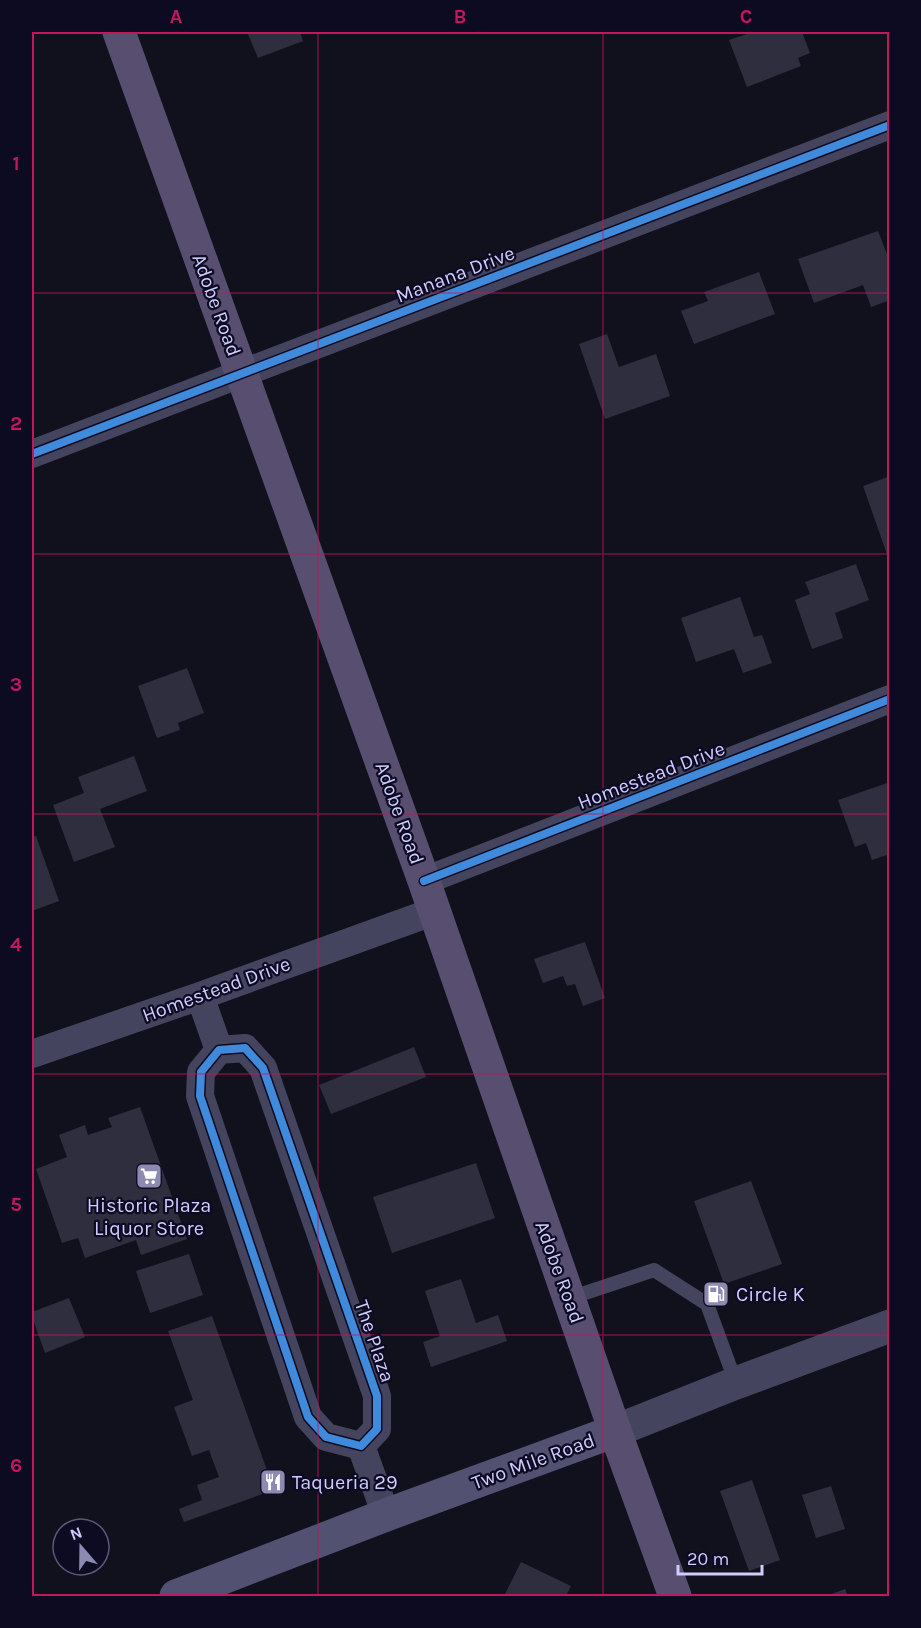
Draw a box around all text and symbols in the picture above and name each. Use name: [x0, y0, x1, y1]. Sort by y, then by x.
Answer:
text: A: [170, 5, 183, 28]
text: B: [454, 5, 466, 28]
text: C: [740, 5, 752, 28]
text: 1: [12, 152, 20, 175]
street label: Manana Drive: [392, 241, 518, 308]
street label: Adobe Road: [187, 251, 246, 359]
text: 2: [10, 412, 22, 435]
text: 3: [10, 673, 22, 696]
street label: Homestead Drive: [574, 737, 728, 814]
street label: Adobe Road: [370, 759, 429, 867]
text: 4: [10, 933, 22, 956]
street label: Homestead Drive: [139, 952, 293, 1027]
supermarket icon: Historic Plaza Liquor Store: [134, 1161, 164, 1191]
text: 5: [10, 1193, 22, 1216]
place label: Historic Plaza Liquor Store: [87, 1194, 211, 1240]
street label: Adobe Road: [530, 1218, 589, 1326]
fuel station icon: Circle K: [701, 1279, 731, 1309]
place label: Circle K: [736, 1283, 805, 1306]
street label: The Plaza: [350, 1297, 399, 1385]
street label: Two Mile Road: [469, 1429, 598, 1494]
text: 6: [10, 1454, 22, 1477]
restaurant icon: Taqueria 29: [258, 1467, 288, 1497]
place label: Taqueria 29: [292, 1471, 398, 1494]
north arrow: [51, 1517, 111, 1577]
text: N: [67, 1522, 85, 1544]
scale bar: [678, 1538, 762, 1576]
text: 20 m: [687, 1548, 729, 1570]

